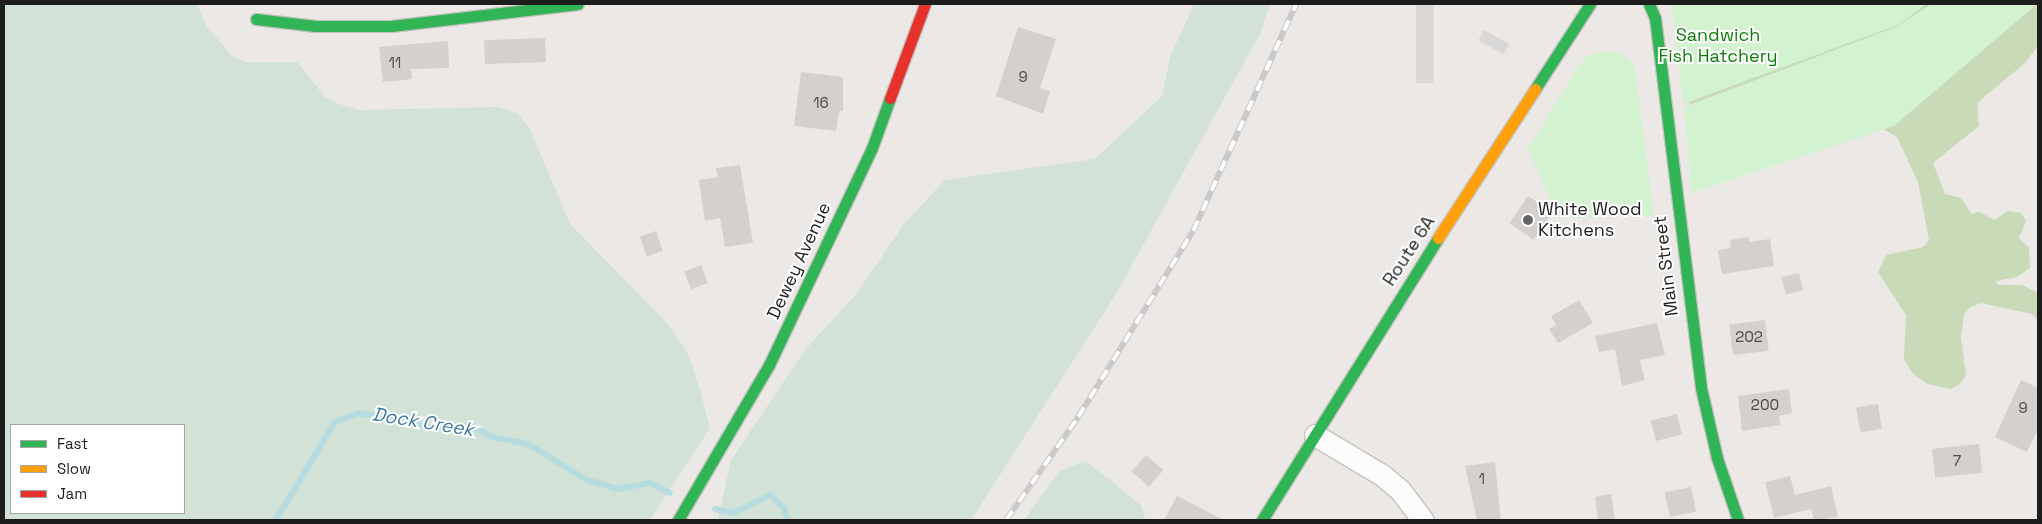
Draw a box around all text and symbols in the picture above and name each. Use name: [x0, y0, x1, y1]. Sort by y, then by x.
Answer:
park label: Sandwich Fish Hatchery: [1658, 25, 1778, 68]
house number: 11: [389, 54, 401, 72]
house number: 9: [1018, 68, 1028, 86]
house number: 16: [813, 94, 829, 112]
street label: Dewey Avenue: [762, 199, 836, 323]
place label: White Wood Kitchens: [1538, 199, 1642, 242]
street label: Route 6A: [1378, 212, 1440, 290]
marker: White Wood Kitchens: [1522, 214, 1534, 226]
street label: Main Street: [1649, 215, 1683, 317]
house number: 202: [1735, 328, 1763, 346]
house number: 200: [1751, 396, 1779, 414]
house number: 9: [2018, 399, 2028, 417]
water label: Dock Creek: [371, 403, 475, 441]
legend: [10, 424, 185, 514]
text: Fast: [57, 434, 88, 453]
house number: 7: [1953, 452, 1961, 470]
text: Slow: [57, 459, 91, 478]
house number: 1: [1479, 470, 1485, 488]
text: Jam: [57, 484, 87, 503]

